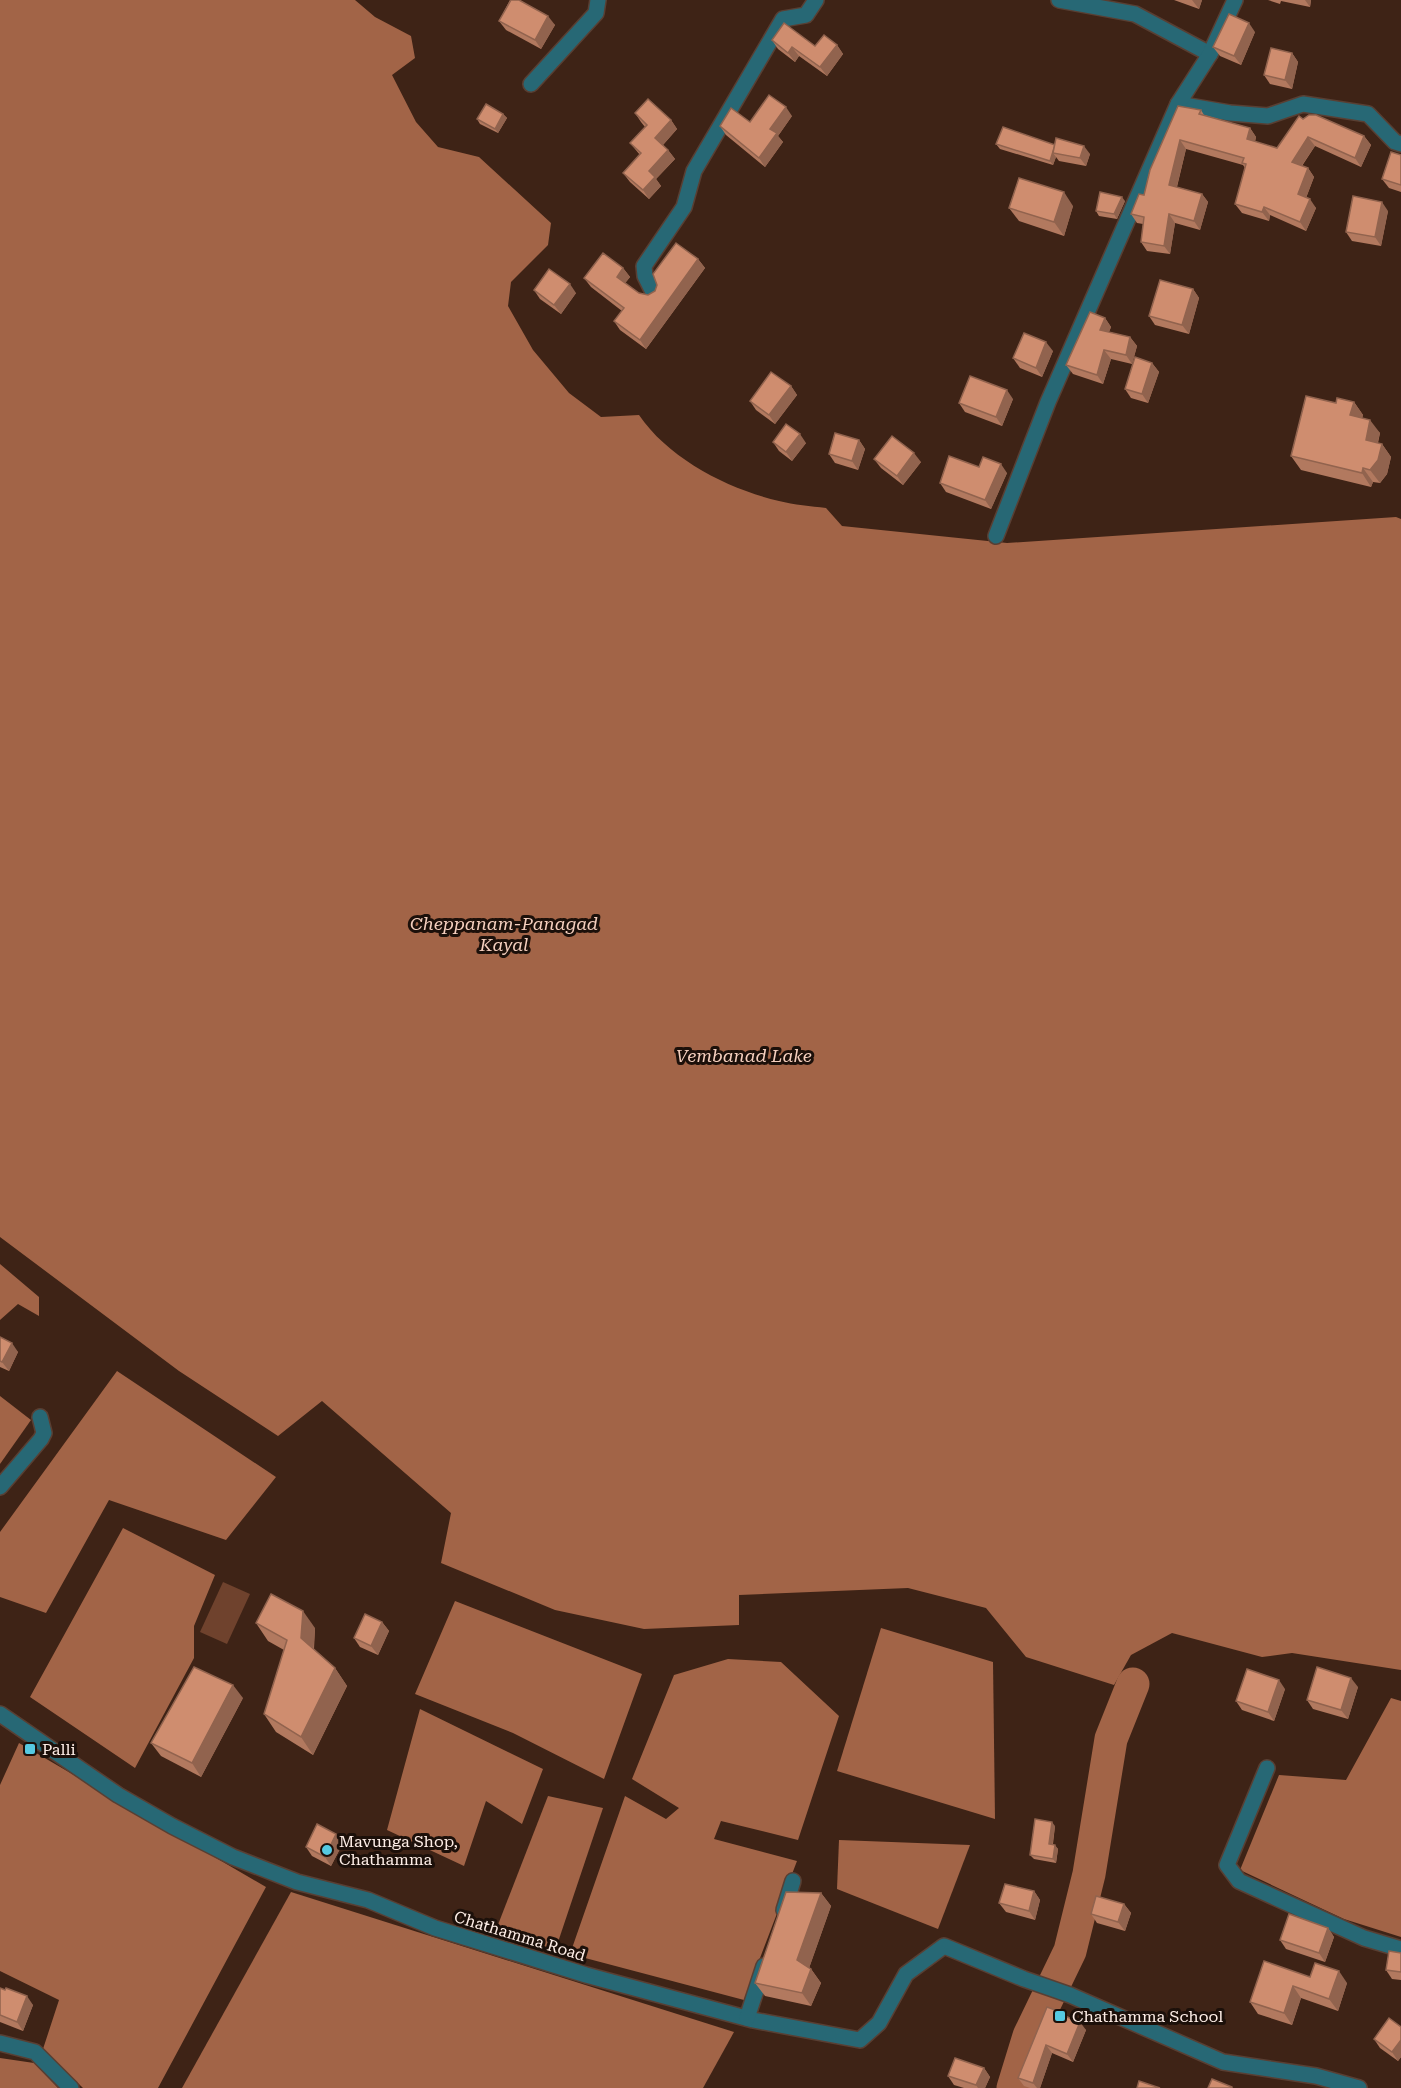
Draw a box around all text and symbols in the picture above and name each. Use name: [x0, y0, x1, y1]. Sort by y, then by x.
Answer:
water label: Cheppanam-Panagad Kayal: [410, 913, 598, 955]
water label: Vembanad Lake: [676, 1045, 812, 1066]
place label: Palli: [42, 1740, 76, 1759]
marker: Palli: [23, 1742, 37, 1756]
place label: Mavunga Shop, Chathamma: [339, 1832, 458, 1869]
marker: Mavunga Shop, Chathamma: [320, 1843, 334, 1857]
street label: Chathamma Road: [452, 1907, 588, 1965]
place label: Chathamma School: [1072, 2007, 1223, 2026]
marker: Chathamma School: [1053, 2009, 1067, 2023]

